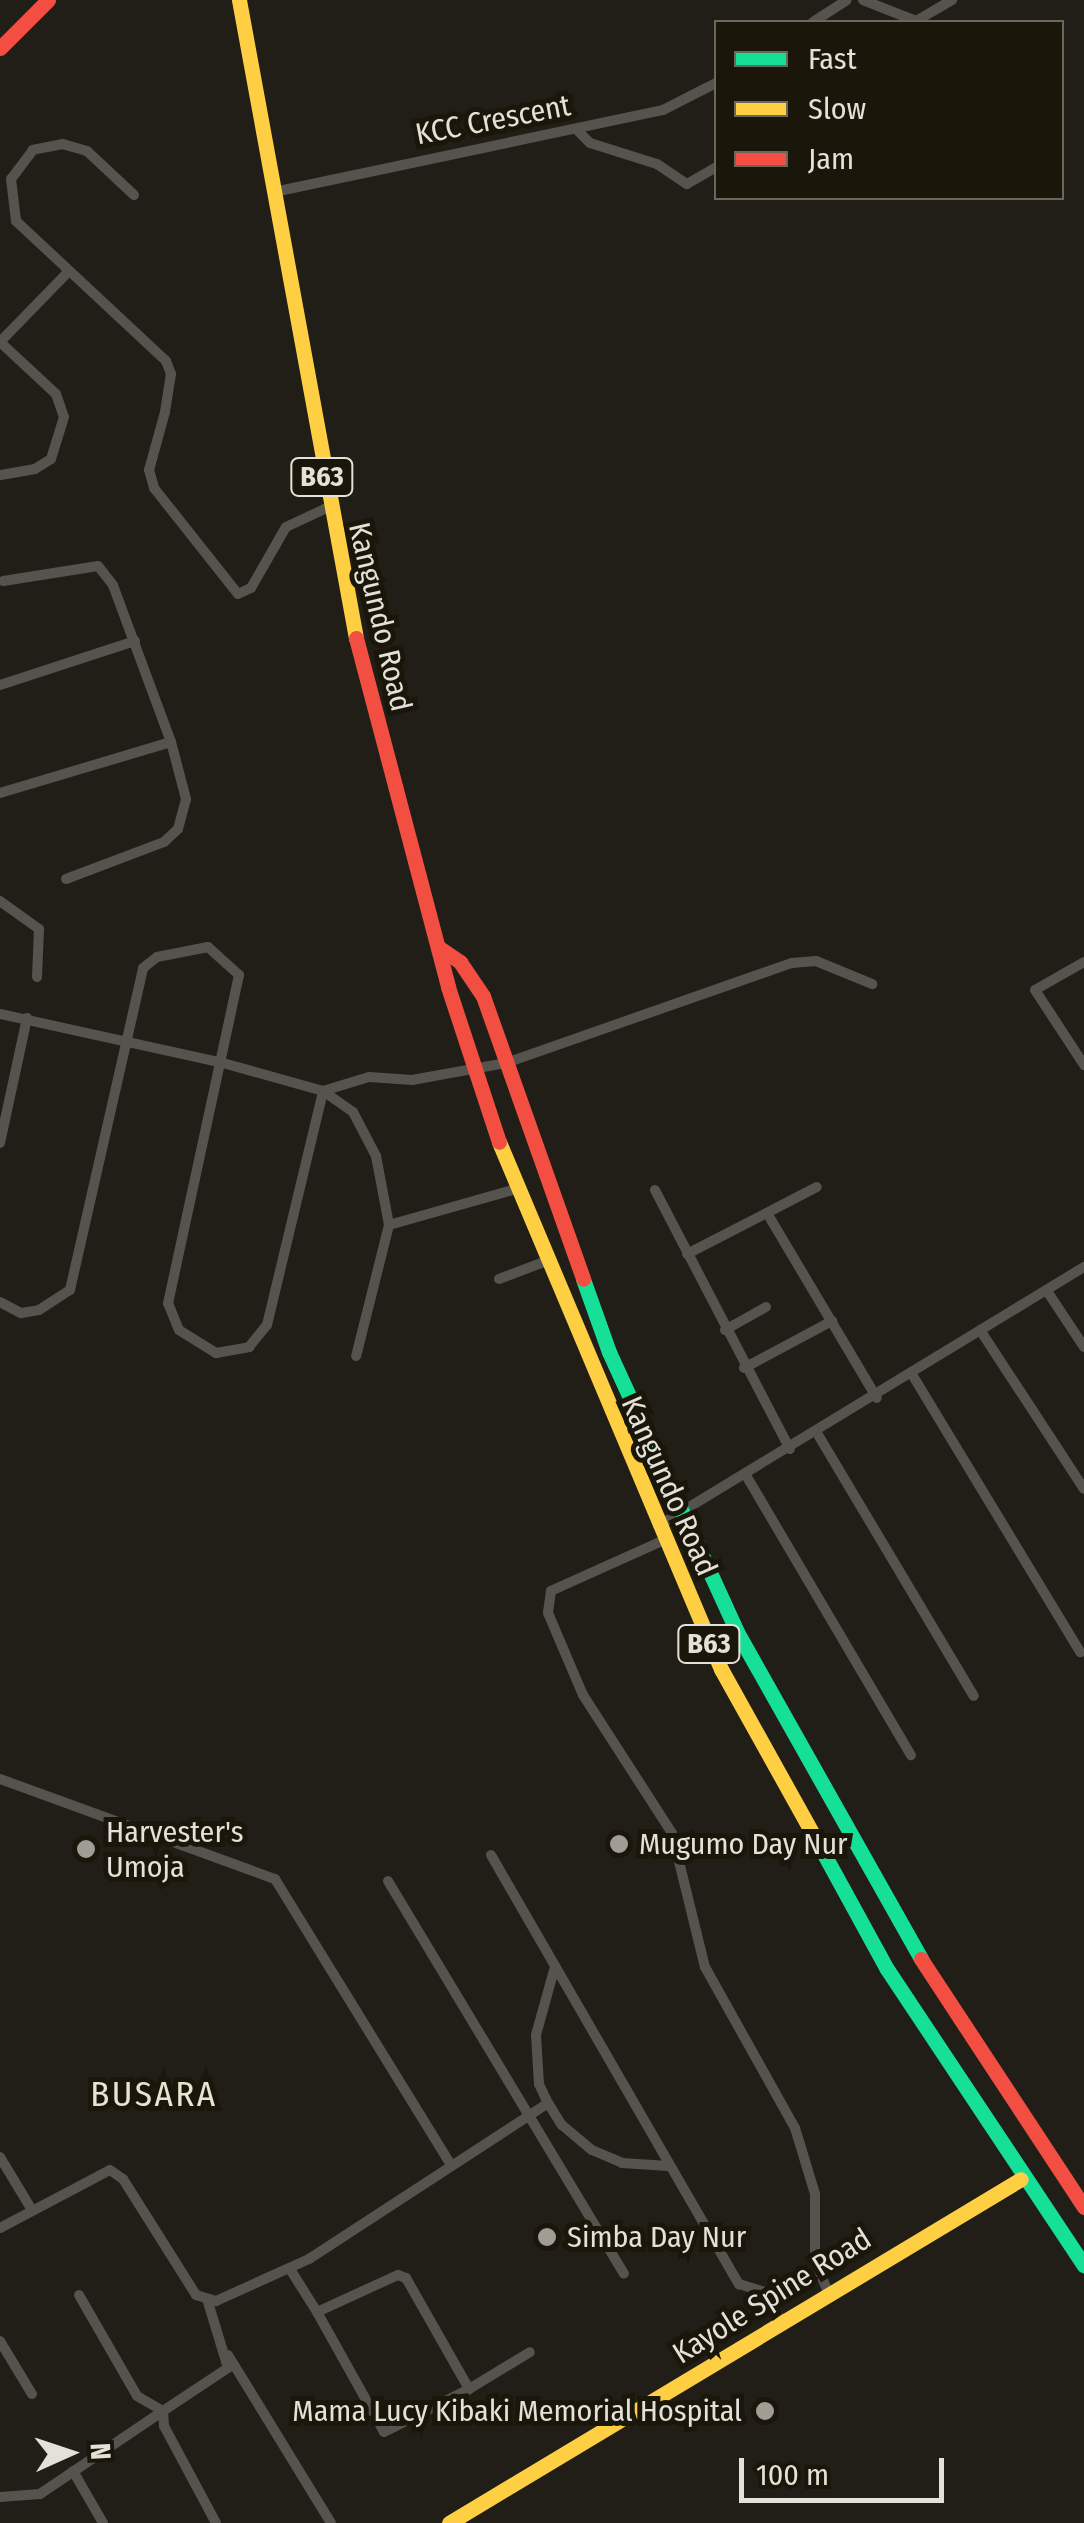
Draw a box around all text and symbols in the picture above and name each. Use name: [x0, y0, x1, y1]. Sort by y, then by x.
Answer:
legend: [714, 20, 1064, 200]
text: Fast: [808, 41, 856, 77]
street label: KCC Crescent: [412, 87, 574, 153]
text: Slow: [808, 91, 866, 127]
text: Jam: [808, 141, 854, 177]
road number: B63: [290, 454, 354, 500]
street label: Kangundo Road: [341, 519, 419, 715]
street label: Kangundo Road: [613, 1391, 725, 1581]
road number: B63: [676, 1621, 742, 1667]
place label: Harvester's Umoja: [106, 1814, 244, 1884]
place label: Mugumo Day Nur: [639, 1826, 848, 1862]
marker: Mugumo Day Nur: [608, 1833, 630, 1855]
marker: Harvester's Umoja: [75, 1838, 97, 1860]
district label: BUSARA: [90, 2073, 218, 2115]
place label: Simba Day Nur: [567, 2219, 746, 2255]
street label: Kayole Spine Road: [666, 2221, 878, 2371]
marker: Simba Day Nur: [536, 2226, 558, 2248]
place label: Mama Lucy Kibaki Memorial Hospital: [292, 2393, 742, 2429]
marker: Mama Lucy Kibaki Memorial Hospital: [752, 2398, 778, 2424]
north arrow: [20, 2403, 120, 2503]
scale bar: [744, 2438, 949, 2500]
text: N: [84, 2442, 117, 2461]
text: 100 m: [756, 2457, 829, 2493]

